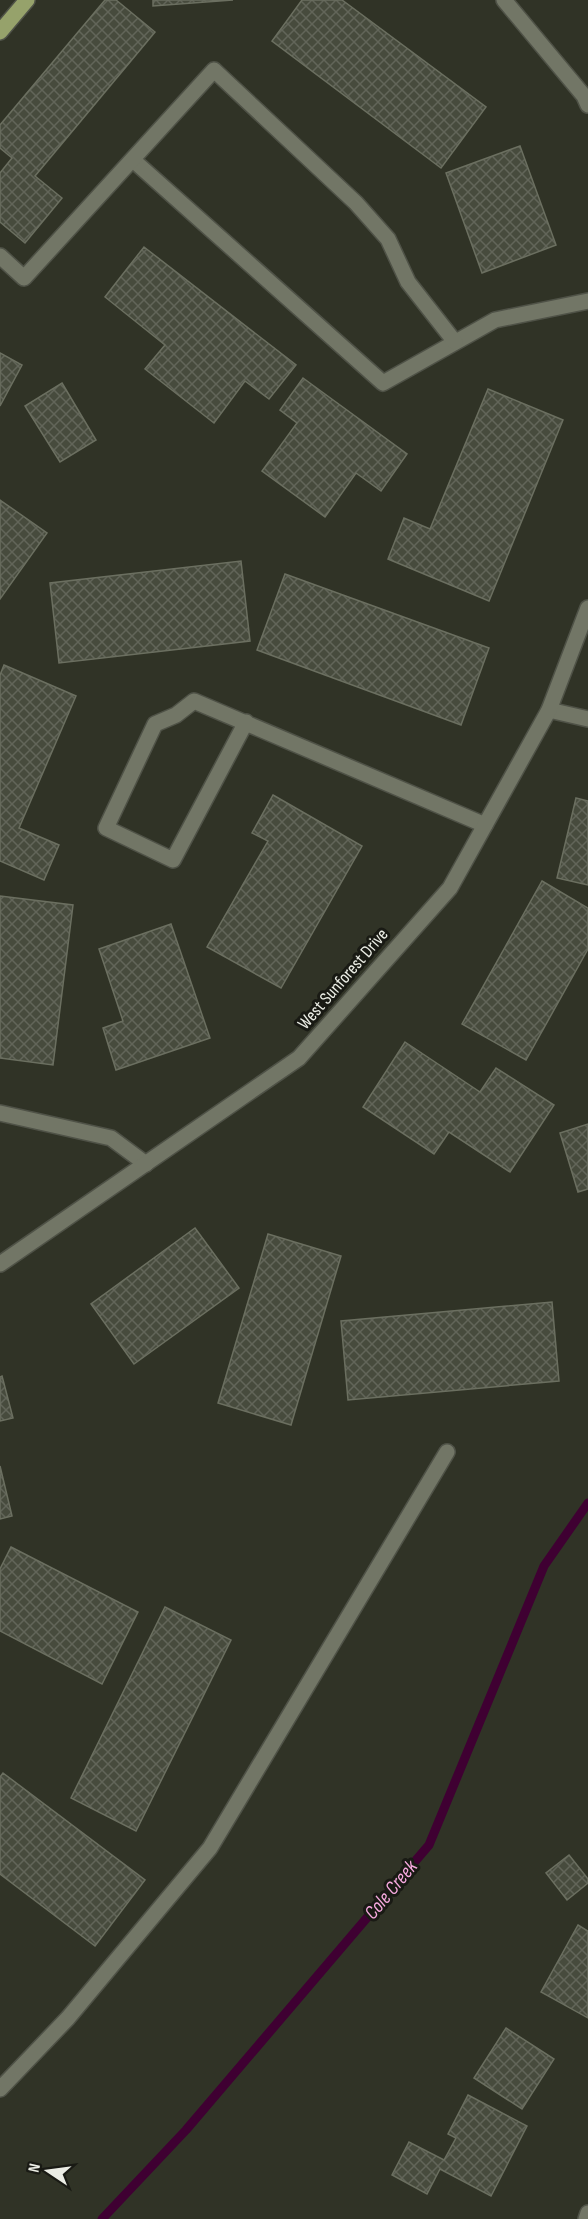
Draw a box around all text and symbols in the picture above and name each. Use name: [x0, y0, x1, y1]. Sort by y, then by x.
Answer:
street label: West Sunforest Drive: [293, 924, 393, 1034]
water label: Cole Creek: [359, 1855, 423, 1924]
north arrow: [18, 2141, 78, 2201]
text: N: [25, 2162, 45, 2174]

